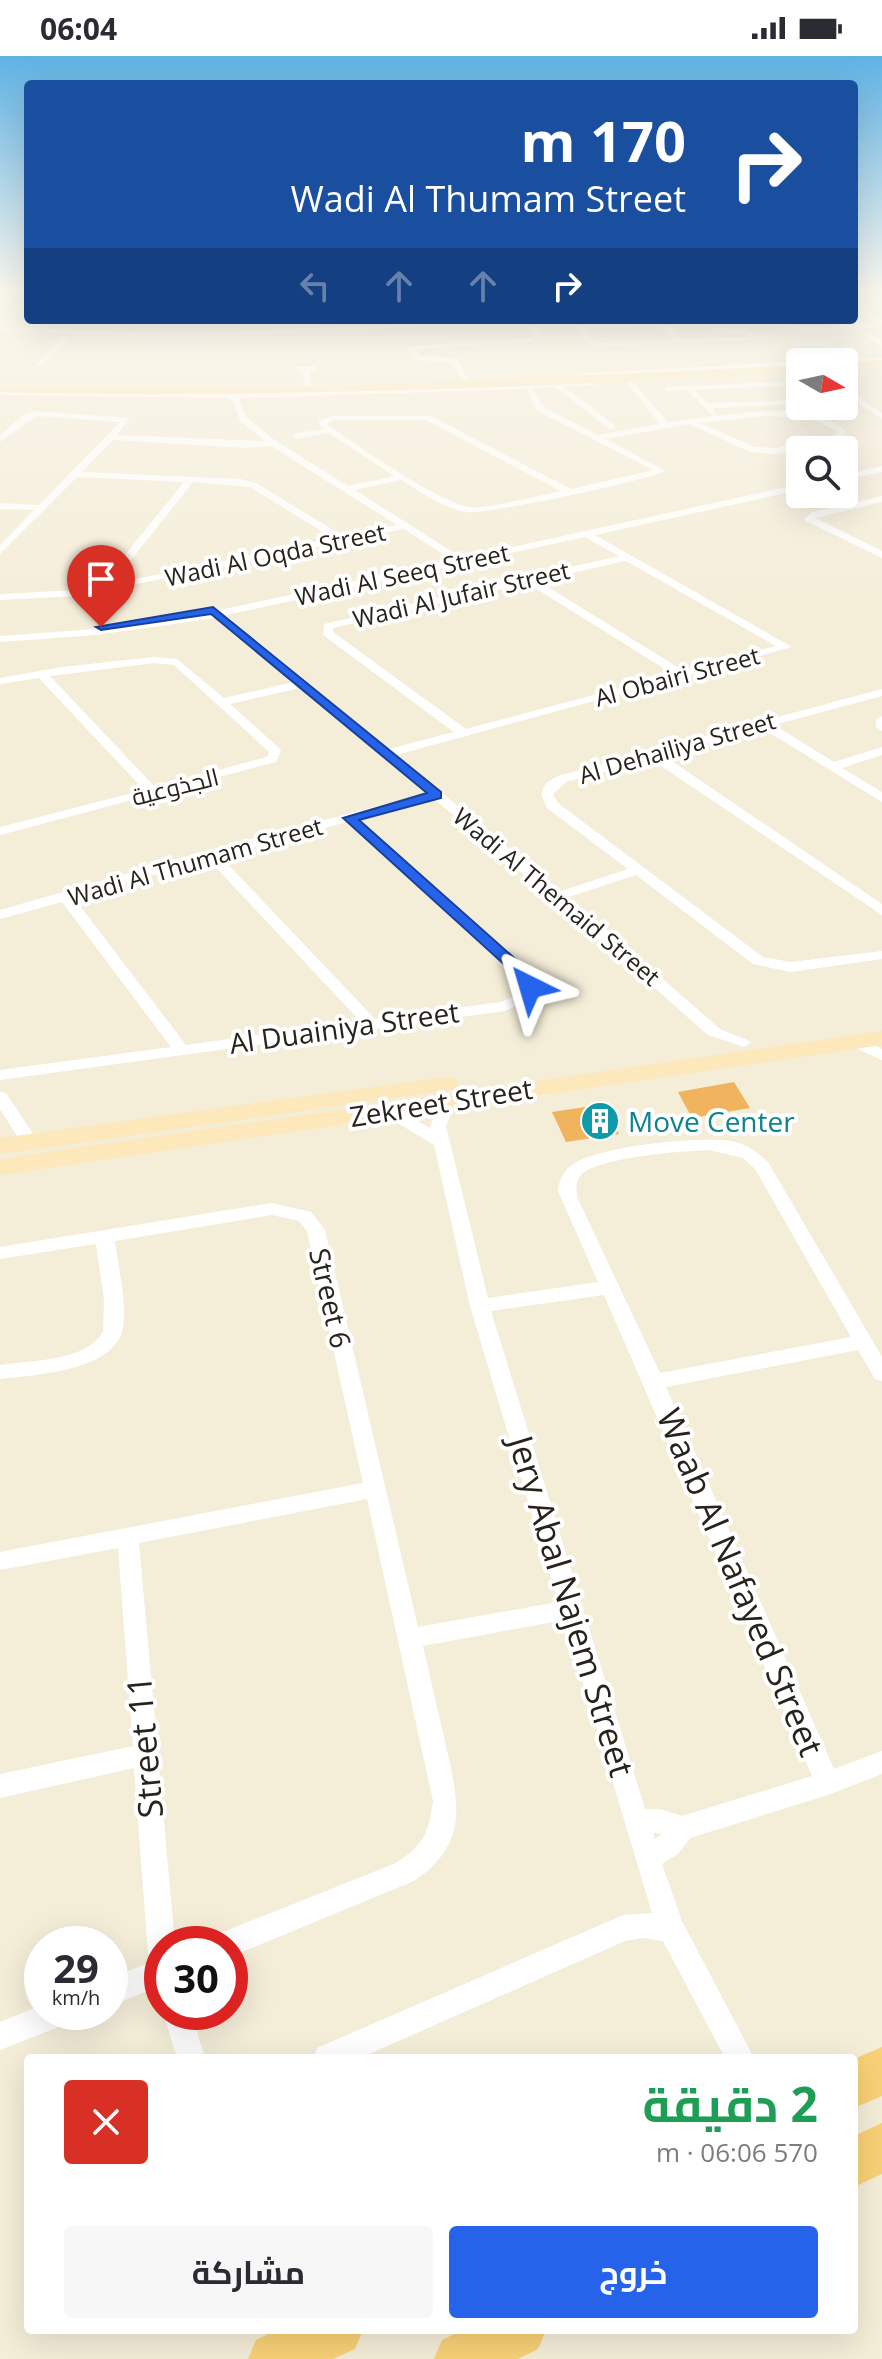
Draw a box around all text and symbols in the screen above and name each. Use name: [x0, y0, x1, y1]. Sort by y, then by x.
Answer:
text: 06:04: [40, 8, 117, 49]
text: 170 m: [520, 102, 686, 178]
icon: right: [714, 112, 818, 216]
text: Wadi Al Thumam Street: [291, 174, 686, 223]
icon: left: [293, 264, 337, 308]
icon: ahead: [377, 264, 421, 308]
icon: ahead: [461, 264, 505, 308]
icon: right: [545, 264, 589, 308]
north arrow: [786, 348, 858, 420]
map controls: [786, 348, 858, 508]
button: search: [786, 436, 858, 508]
street label: Wadi Al Oqda Street: [162, 515, 388, 593]
street label: Wadi Al Seeq Street: [292, 535, 512, 613]
pin: [67, 545, 135, 627]
street label: Wadi Al Jufair Street: [349, 553, 573, 635]
icon: arrive: [79, 557, 123, 601]
street label: Al Obairi Street: [591, 638, 763, 714]
street label: Al Dehailiya Street: [575, 703, 779, 791]
street label: الجذوعية: [128, 759, 222, 813]
street label: Wadi Al Themaid Street: [446, 800, 668, 992]
street label: Wadi Al Thumam Street: [64, 809, 326, 913]
position arrow: [488, 945, 572, 1029]
street label: Al Duainiya Street: [227, 992, 461, 1062]
street label: Zekreet Street: [347, 1069, 535, 1135]
building icon: Move Center: [579, 1100, 621, 1142]
place label: Move Center: [628, 1102, 795, 1140]
street label: Street 6: [301, 1244, 361, 1352]
street label: Waab Al Nafayed Street: [647, 1401, 835, 1763]
street label: Jery Abal Najem Street: [497, 1427, 646, 1782]
street label: Street 11: [115, 1674, 173, 1820]
speed limit sign: 30: [144, 1926, 248, 2030]
text: 29: [53, 1940, 99, 1995]
text: km/h: [52, 1984, 100, 2011]
text: 2 دقيقة: [642, 2071, 818, 2136]
button: close: [64, 2080, 148, 2164]
text: 570 m · 06:06: [656, 2134, 818, 2170]
button: مشاركة: [64, 2226, 433, 2318]
button: خروج: [449, 2226, 818, 2318]

